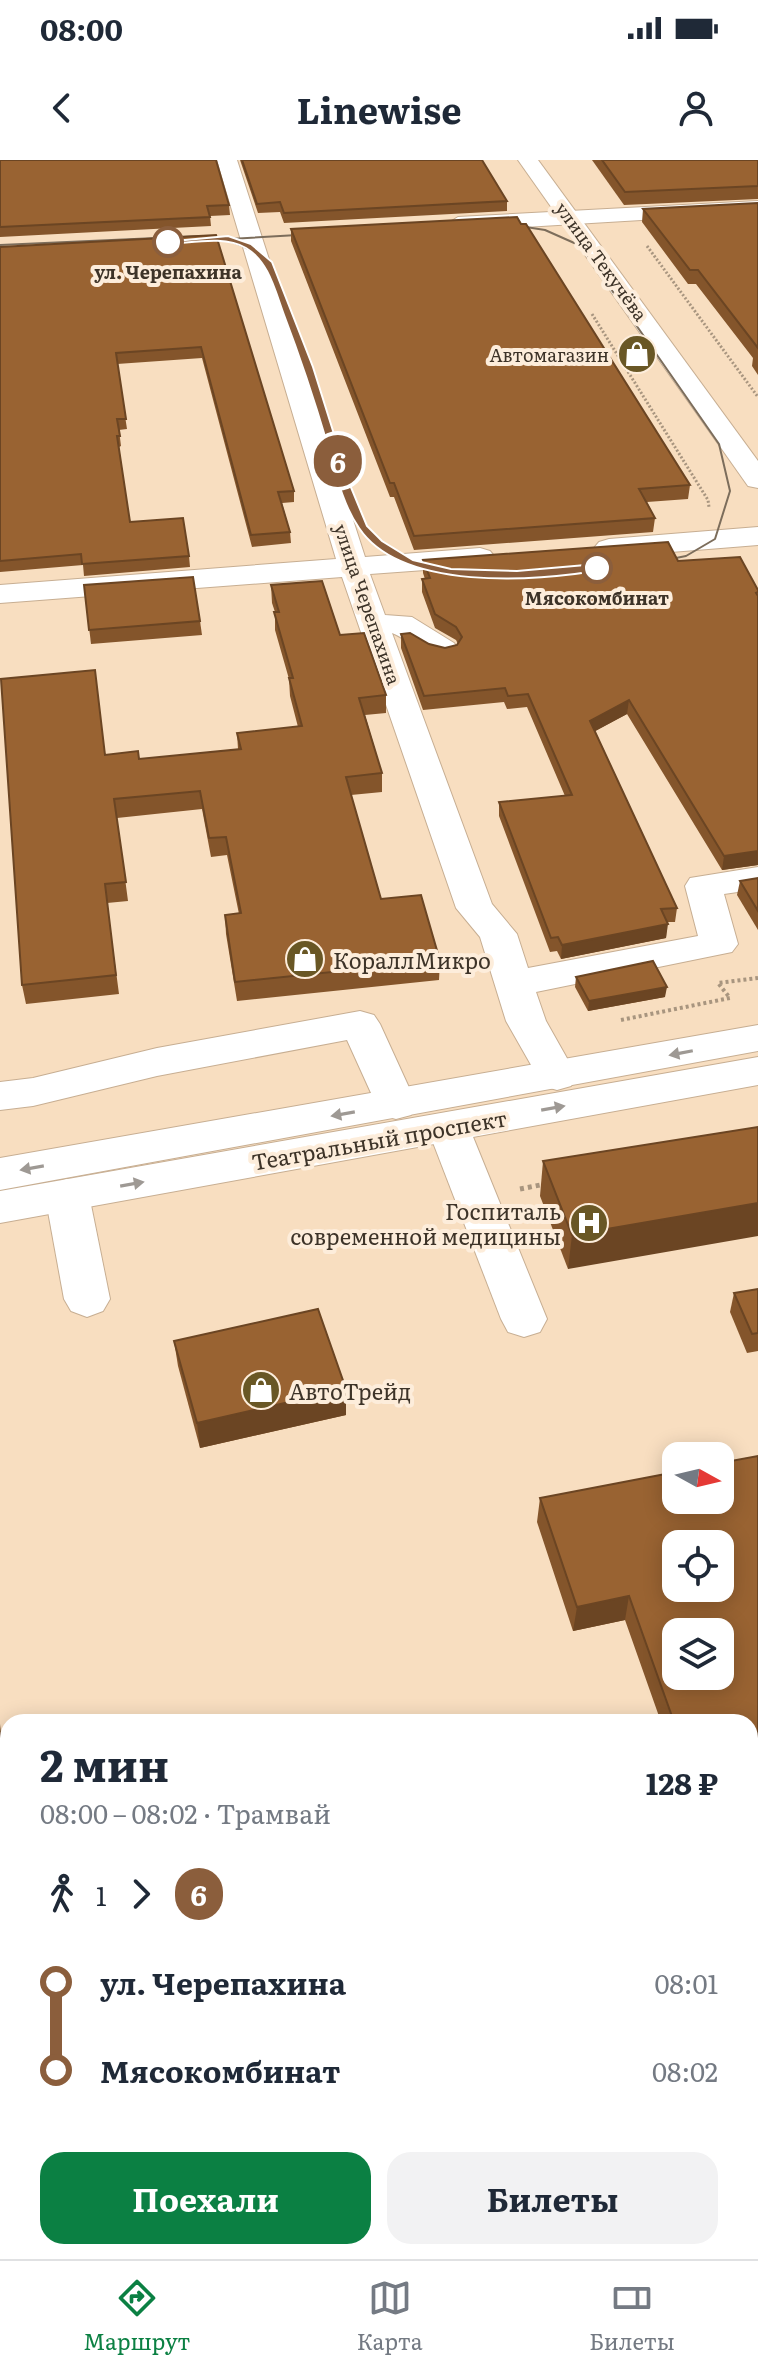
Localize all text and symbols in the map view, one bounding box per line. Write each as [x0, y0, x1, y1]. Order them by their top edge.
text: 08:00 [40, 6, 123, 50]
text: Linewise [296, 82, 462, 135]
icon: back [40, 86, 84, 130]
icon: person [674, 86, 718, 130]
street label: улица Текучёва [549, 196, 655, 326]
marker: ул. Черепахина [153, 227, 183, 257]
place label: ул. Черепахина [94, 258, 242, 285]
shop icon: Автомагазин [616, 333, 658, 375]
place label: Автомагазин [489, 341, 609, 368]
line badge: 6 [312, 435, 364, 487]
text: 6 [330, 440, 346, 482]
street label: улица Черепахина [328, 520, 408, 688]
marker: Мясокомбинат [582, 553, 612, 583]
place label: Мясокомбинат [525, 584, 669, 611]
shop icon: КораллМикро [284, 938, 326, 980]
place label: КораллМикро [333, 943, 491, 976]
one-way arrow [669, 1047, 694, 1059]
street label: Театральный проспект [249, 1100, 509, 1178]
one-way arrow [541, 1102, 566, 1114]
one-way arrow [330, 1108, 355, 1120]
one-way arrow [19, 1163, 44, 1175]
one-way arrow [120, 1177, 145, 1189]
place label: Госпиталь современной медицины [290, 1194, 561, 1252]
hospital icon: Госпиталь современной медицины [568, 1202, 610, 1244]
shop icon: АвтоТрейд [240, 1369, 282, 1411]
place label: АвтоТрейд [289, 1374, 411, 1407]
north arrow [662, 1442, 734, 1514]
map controls [662, 1442, 734, 1690]
button: locate [662, 1530, 734, 1602]
button: layers [662, 1618, 734, 1690]
text: 2 мин [40, 1730, 169, 1796]
text: 128 ₽ [646, 1760, 718, 1804]
text: 08:00 – 08:02 · Трамвай [40, 1793, 331, 1832]
icon: walk [40, 1872, 84, 1916]
icon: forward [119, 1872, 163, 1916]
text: 6 [191, 1873, 207, 1915]
text: 1 [96, 1875, 107, 1914]
text: ул. Черепахина [100, 1960, 346, 2004]
text: 08:01 [654, 1963, 718, 2002]
text: Мясокомбинат [100, 2048, 341, 2092]
text: 08:02 [652, 2051, 718, 2090]
button: Поехали [40, 2152, 371, 2244]
button: Билеты [387, 2152, 718, 2244]
tab: Маршрут [83, 2276, 190, 2357]
tab: Карта [357, 2276, 423, 2357]
tab: Билеты [589, 2276, 675, 2357]

